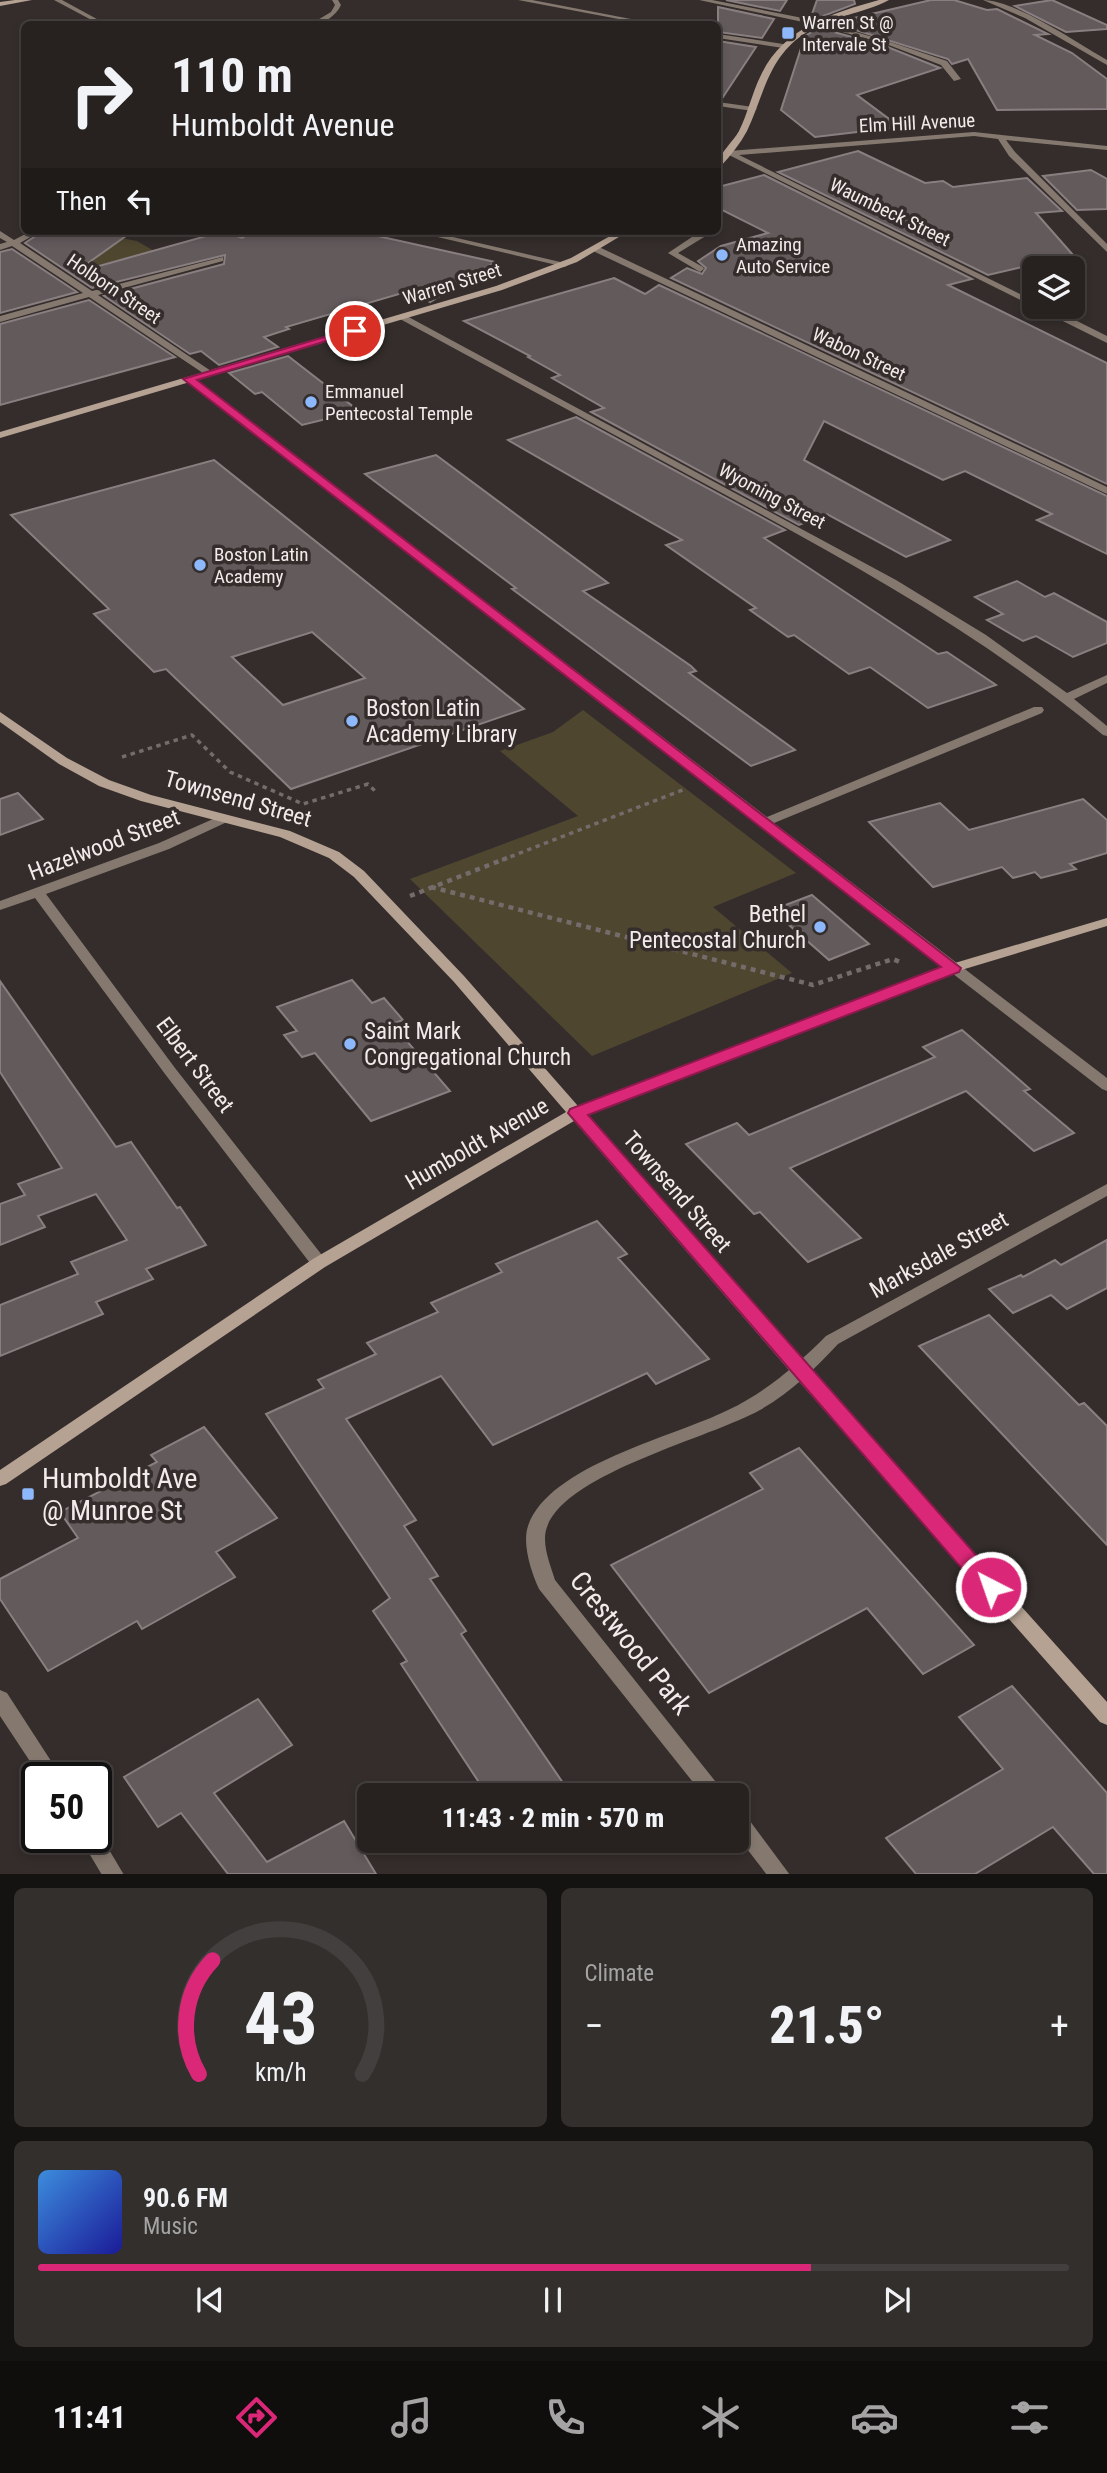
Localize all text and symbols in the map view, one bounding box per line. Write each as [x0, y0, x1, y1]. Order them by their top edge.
place label: Warren St @ Intervale St [802, 11, 894, 56]
marker: Warren St @ Intervale St [780, 25, 796, 41]
text: 110 m [171, 47, 293, 104]
icon: right [56, 49, 147, 140]
text: Humboldt Avenue [171, 106, 394, 144]
street label: Elm Hill Avenue [858, 108, 976, 138]
street label: Waumbeck Street [826, 173, 954, 251]
icon: left [121, 182, 159, 220]
text: Then [56, 186, 107, 216]
place label: Amazing Auto Service [736, 233, 830, 278]
marker: Amazing Auto Service [714, 247, 730, 263]
street label: Holborn Street [63, 249, 165, 329]
map controls [1022, 256, 1085, 319]
button: layers [1022, 256, 1085, 319]
street label: Warren Street [400, 258, 504, 310]
pin [325, 301, 385, 361]
icon: arrive [336, 312, 374, 350]
street label: Wabon Street [809, 322, 909, 386]
place label: Emmanuel Pentecostal Temple [325, 380, 473, 425]
marker: Emmanuel Pentecostal Temple [303, 394, 319, 410]
street label: Wyoming Street [715, 458, 829, 534]
place label: Boston Latin Academy [214, 543, 308, 588]
marker: Boston Latin Academy [192, 557, 208, 573]
place label: Boston Latin Academy Library [366, 695, 518, 748]
marker: Boston Latin Academy Library [344, 713, 360, 729]
street label: Townsend Street [161, 765, 315, 833]
street label: Hazelwood Street [25, 804, 183, 886]
place label: Bethel Pentecostal Church [629, 901, 806, 954]
marker: Bethel Pentecostal Church [812, 919, 828, 935]
street label: Elbert Street [150, 1012, 240, 1118]
place label: Saint Mark Congregational Church [364, 1018, 571, 1071]
marker: Saint Mark Congregational Church [342, 1036, 358, 1052]
street label: Humboldt Avenue [401, 1092, 553, 1196]
street label: Townsend Street [617, 1126, 737, 1258]
street label: Marksdale Street [865, 1206, 1013, 1304]
place label: Humboldt Ave @ Munroe St [42, 1462, 197, 1527]
marker: Humboldt Ave @ Munroe St [20, 1486, 36, 1502]
position arrow [954, 1550, 1028, 1624]
street label: Crestwood Park [563, 1565, 699, 1722]
speed limit sign: 50 [21, 1762, 112, 1853]
text: 11:43 · 2 min · 570 m [442, 1803, 664, 1833]
text: Climate [585, 1960, 654, 1987]
text: 43 [243, 1976, 317, 2062]
text: 21.5° [769, 1995, 884, 2056]
text: − [585, 2004, 604, 2048]
text: + [1050, 2004, 1069, 2048]
text: km/h [255, 2057, 306, 2086]
text: 90.6 FM [143, 2183, 228, 2213]
text: Music [143, 2213, 198, 2240]
icon: previous [191, 2281, 229, 2319]
icon: pause [534, 2281, 572, 2319]
icon: next [878, 2281, 916, 2319]
icon: directions [232, 2393, 281, 2442]
icon: music [387, 2393, 436, 2442]
icon: phone [541, 2393, 590, 2442]
icon: climate [696, 2393, 745, 2442]
icon: car [850, 2393, 899, 2442]
icon: filters [1005, 2393, 1054, 2442]
text: 11:41 [53, 2398, 126, 2436]

